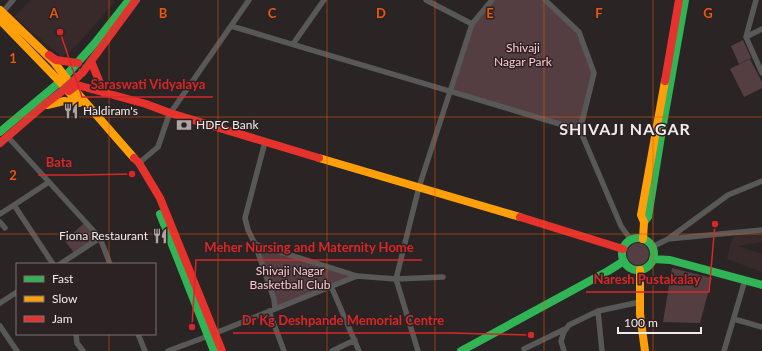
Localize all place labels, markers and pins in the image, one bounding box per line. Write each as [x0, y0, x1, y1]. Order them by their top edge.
callout: Saraswati Vidyalaya [82, 72, 213, 97]
restaurant icon: Haldiram's [62, 102, 80, 120]
place label: Haldiram's [83, 103, 138, 118]
bank icon: HDFC Bank [175, 116, 193, 134]
place label: HDFC Bank [196, 117, 259, 132]
callout: Bata [38, 150, 80, 175]
restaurant icon: Fiona Restaurant [151, 227, 169, 245]
place label: Fiona Restaurant [59, 228, 149, 243]
callout: Meher Nursing and Maternity Home [196, 235, 422, 260]
callout: Naresh Pustakalay [586, 267, 709, 292]
callout: Dr Kg Deshpande Memorial Centre [233, 308, 452, 333]

